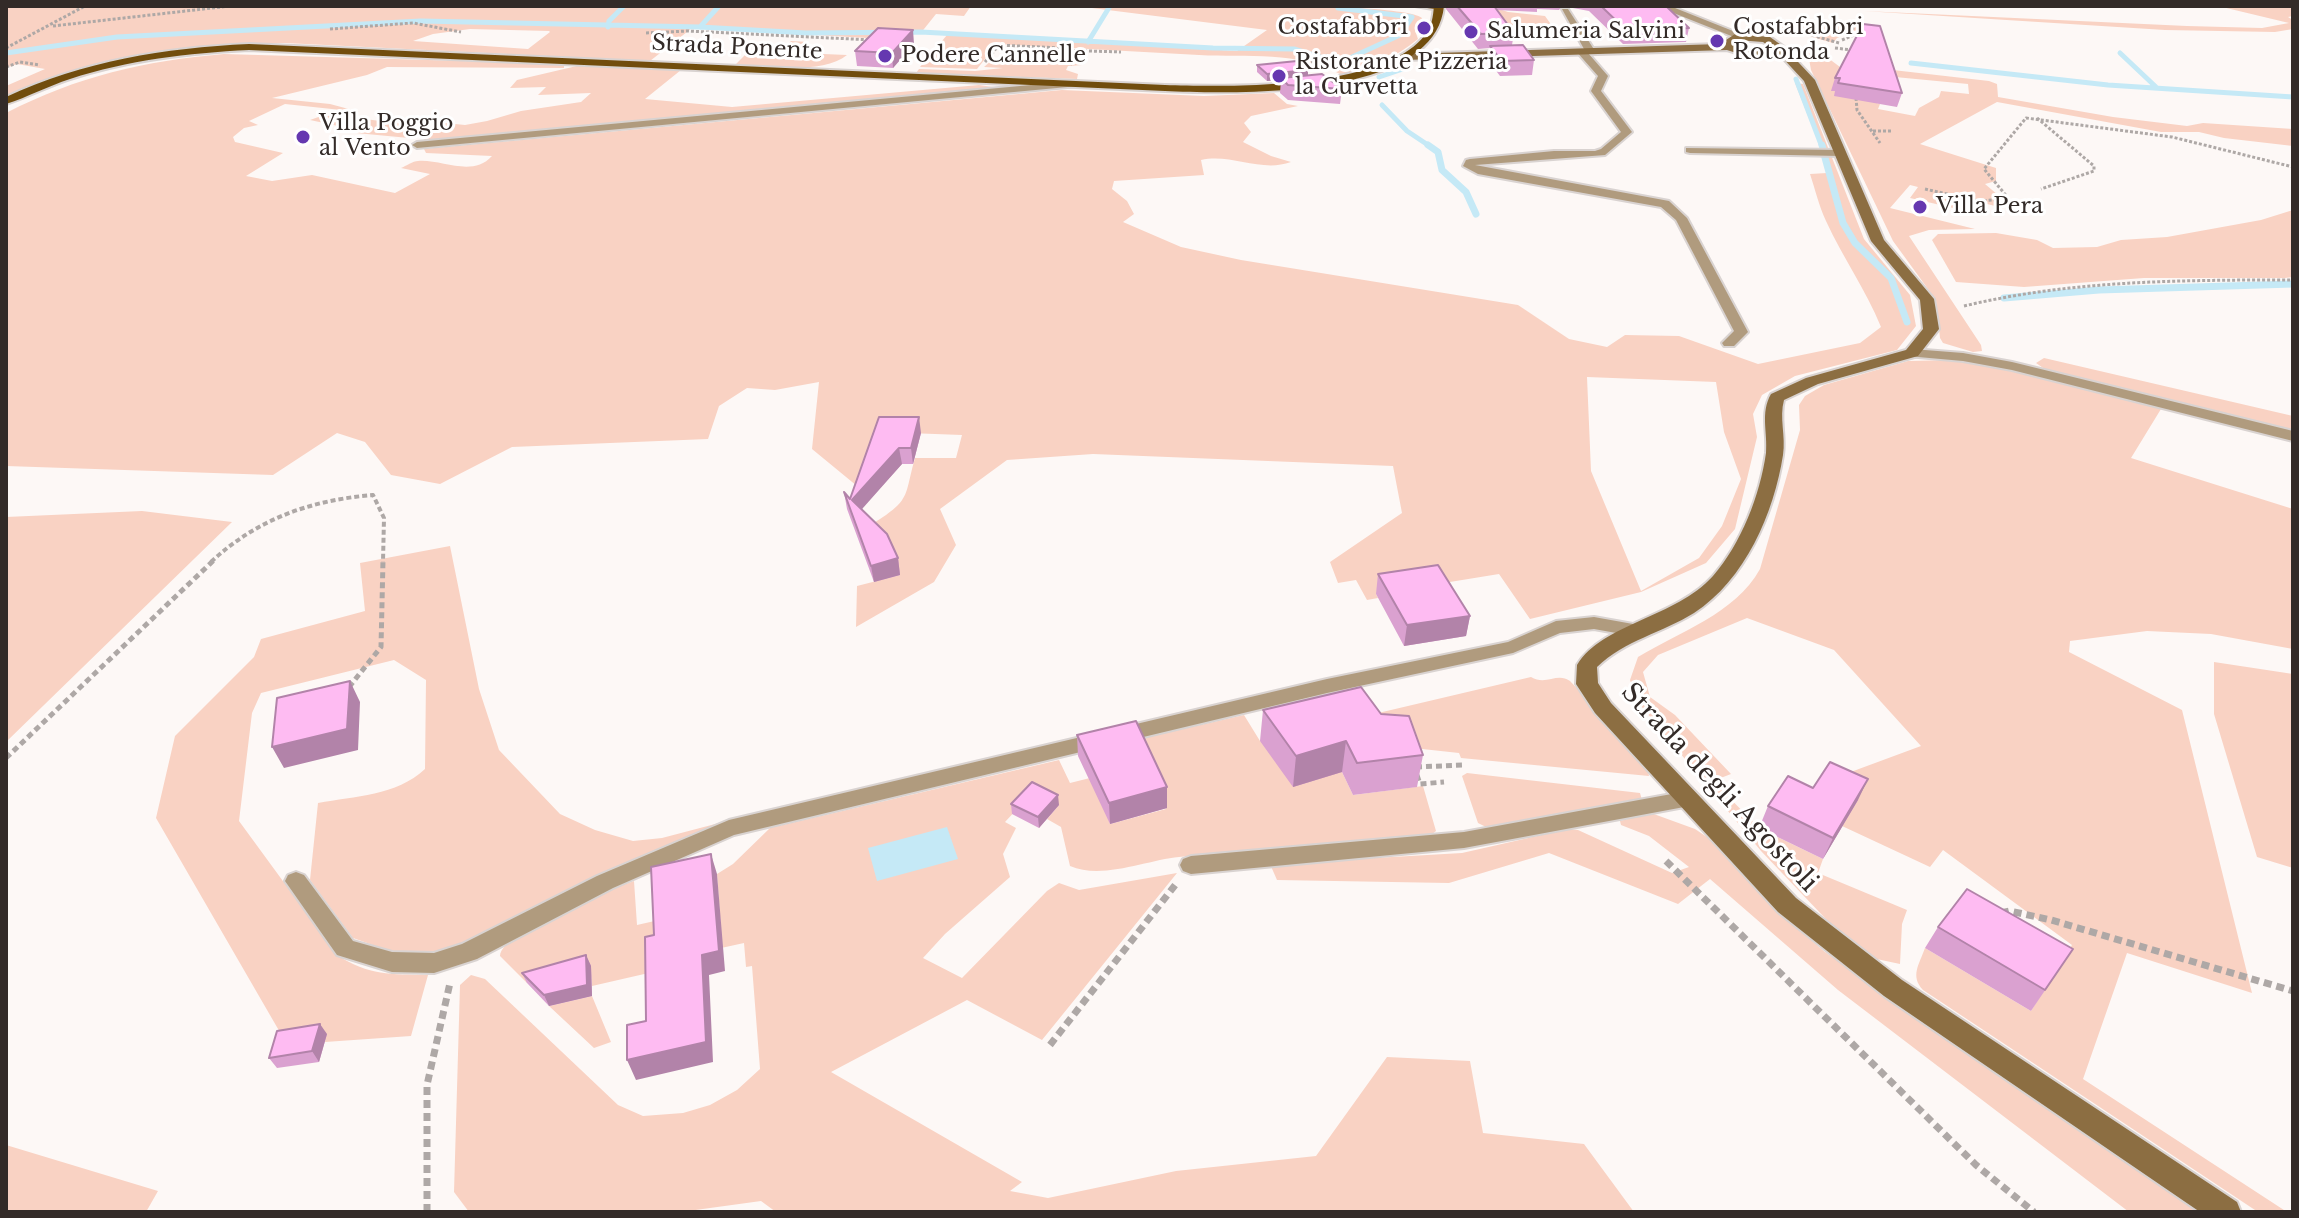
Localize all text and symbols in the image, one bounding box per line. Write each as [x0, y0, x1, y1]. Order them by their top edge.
place label: Costafabbri [1277, 15, 1408, 41]
place label: Costafabbri Rotonda [1733, 15, 1864, 66]
marker: Costafabbri [1415, 19, 1433, 37]
place label: Salumeria Salvini [1487, 19, 1685, 45]
marker: Salumeria Salvini [1462, 23, 1480, 41]
street label: Strada Ponente [651, 30, 823, 66]
marker: Costafabbri Rotonda [1708, 32, 1726, 50]
place label: Podere Cannelle [901, 43, 1086, 69]
marker: Podere Cannelle [876, 47, 894, 65]
place label: Ristorante Pizzeria la Curvetta [1295, 50, 1508, 102]
marker: Ristorante Pizzeria la Curvetta [1270, 67, 1288, 85]
place label: Villa Poggio al Vento [319, 111, 453, 162]
marker: Villa Poggio al Vento [294, 128, 312, 146]
place label: Villa Pera [1936, 194, 2043, 220]
marker: Villa Pera [1911, 198, 1929, 216]
street label: Strada degli Agostoli [1614, 677, 1824, 899]

